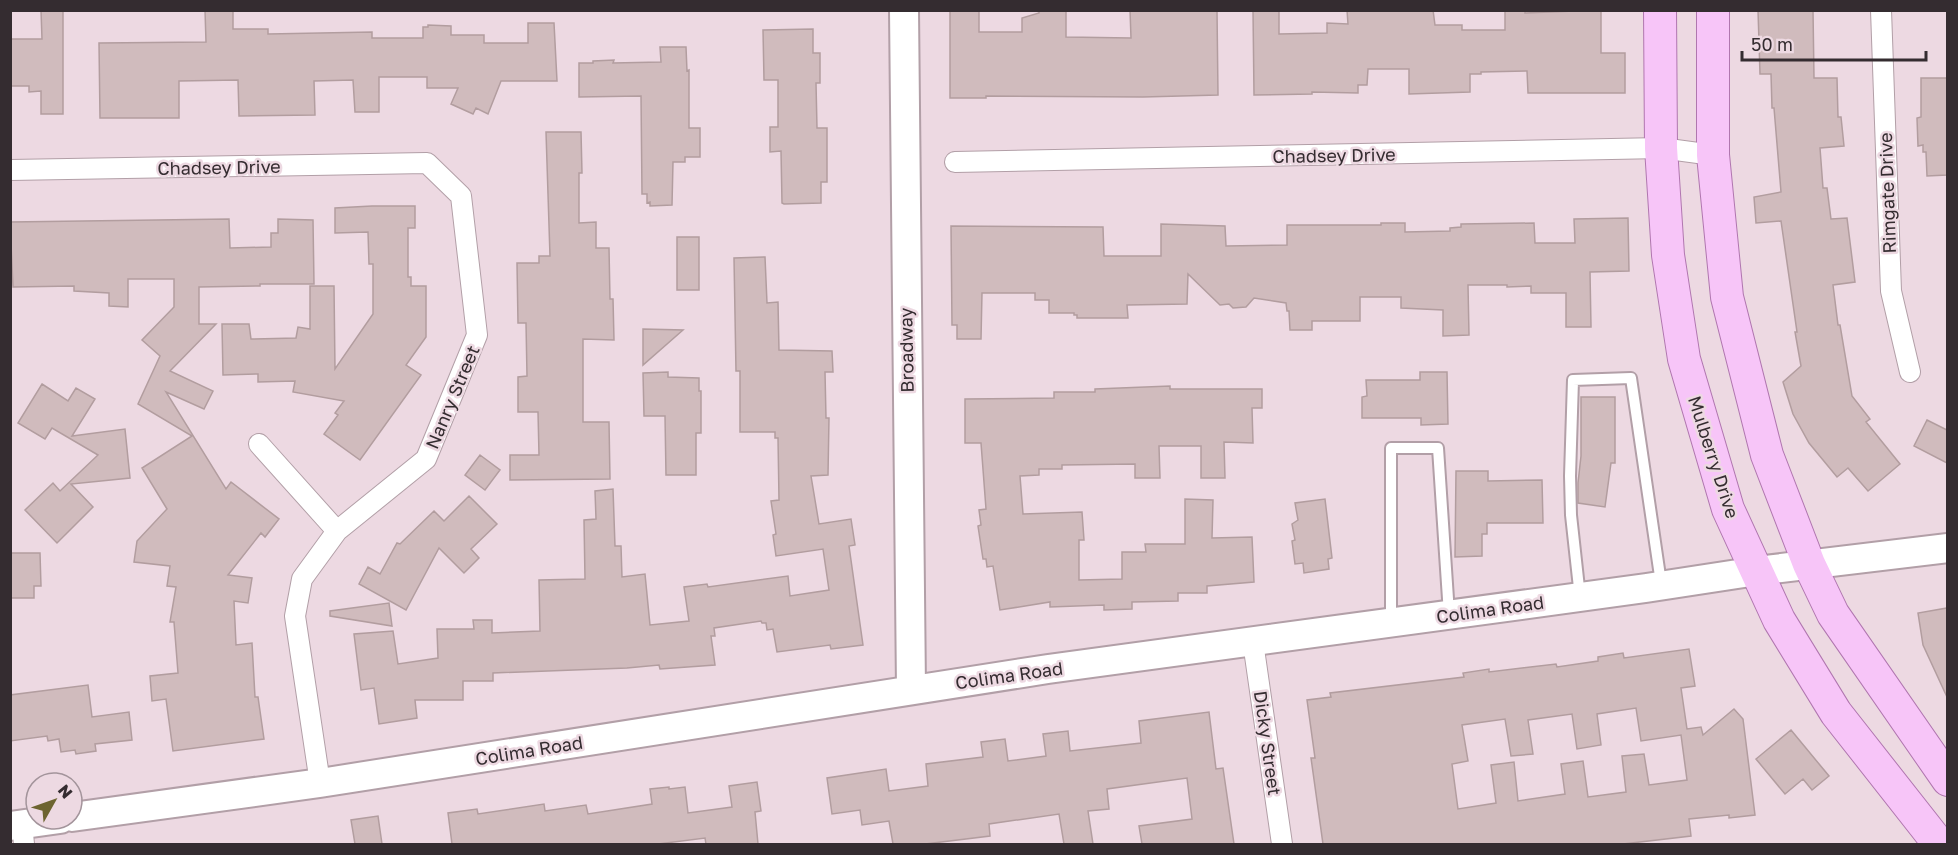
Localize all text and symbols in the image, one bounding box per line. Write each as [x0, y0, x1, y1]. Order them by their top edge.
scale bar [1742, 24, 1926, 62]
text: 50 m [1751, 33, 1793, 55]
street label: Rimgate Drive [1874, 132, 1900, 254]
street label: Chadsey Drive [1272, 143, 1396, 167]
street label: Chadsey Drive [157, 155, 281, 179]
street label: Broadway [894, 307, 918, 393]
street label: Nanry Street [420, 342, 484, 452]
street label: Mulberry Drive [1684, 393, 1744, 521]
street label: Colima Road [1435, 591, 1545, 627]
street label: Colima Road [954, 657, 1064, 693]
street label: Dicky Street [1250, 689, 1286, 797]
street label: Colima Road [474, 731, 584, 769]
north arrow [24, 771, 84, 831]
text: N [54, 780, 77, 802]

